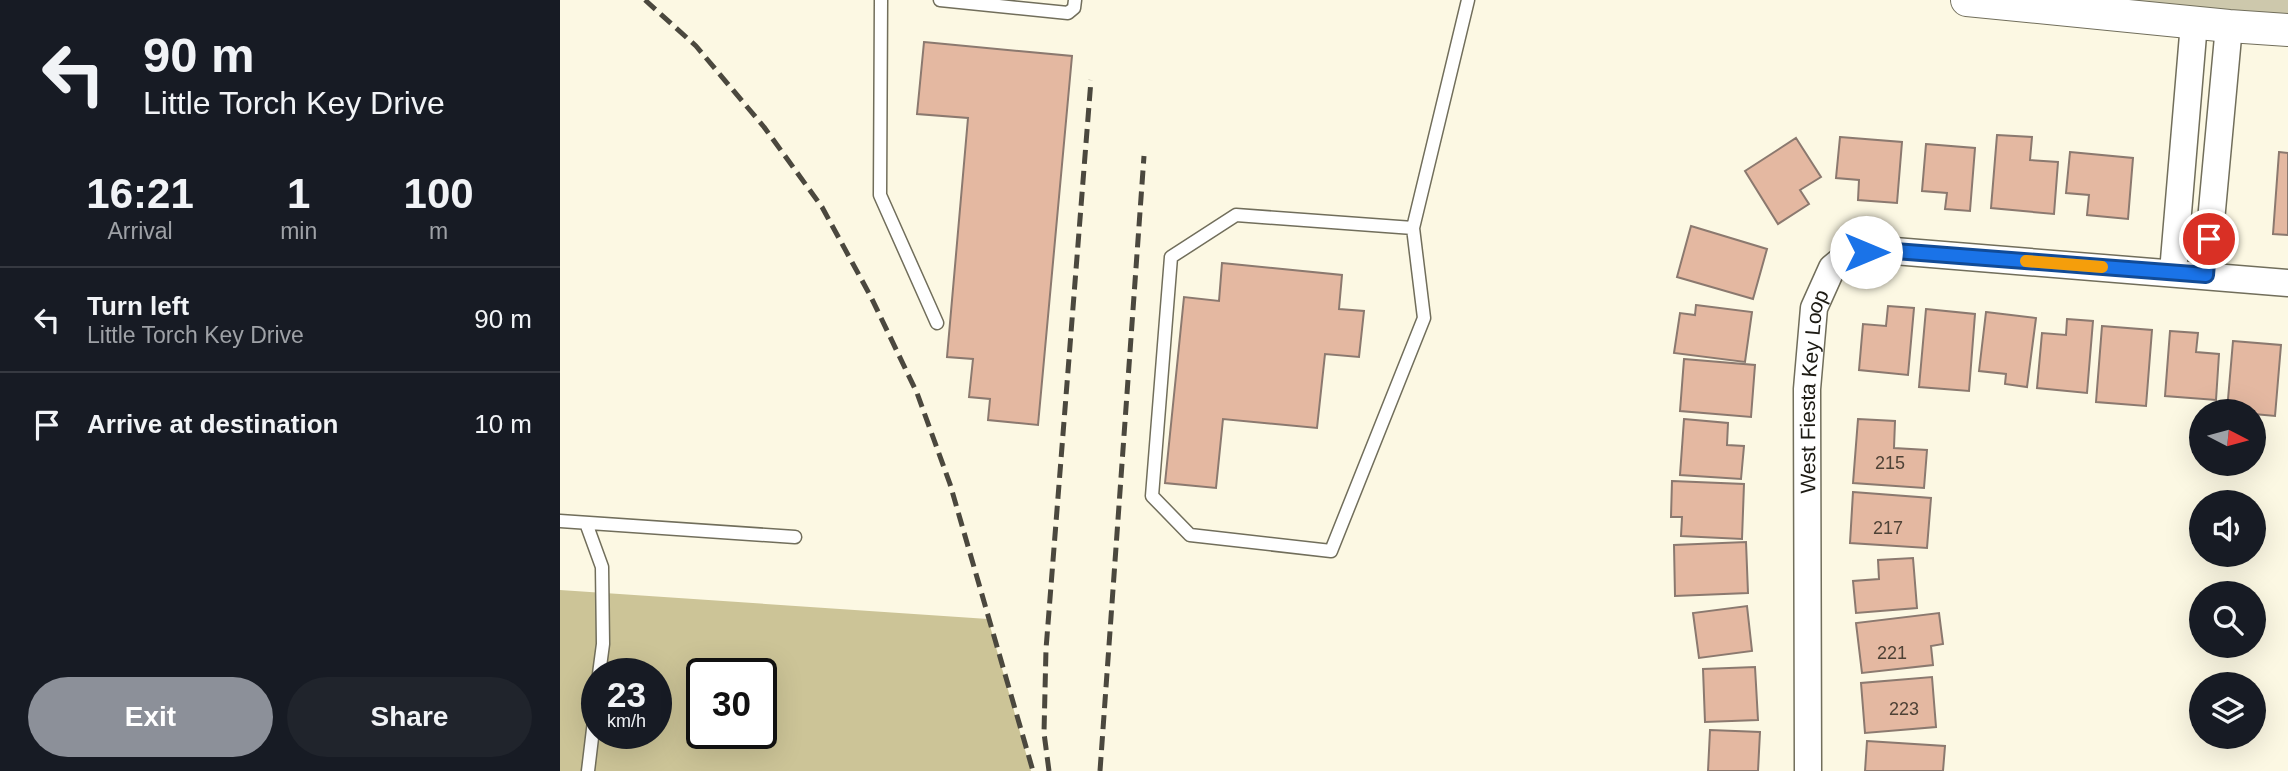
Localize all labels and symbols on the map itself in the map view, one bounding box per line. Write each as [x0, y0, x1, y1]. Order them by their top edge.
pin [2179, 209, 2239, 269]
position arrow [1829, 215, 1903, 289]
street label: West Fiesta Key Loop [1795, 286, 1832, 494]
north arrow [2189, 399, 2266, 476]
house number: 215 [1875, 453, 1905, 473]
house number: 217 [1873, 518, 1903, 538]
house number: 221 [1877, 643, 1907, 663]
speed limit sign: 30 [686, 658, 777, 749]
house number: 223 [1889, 699, 1919, 719]

